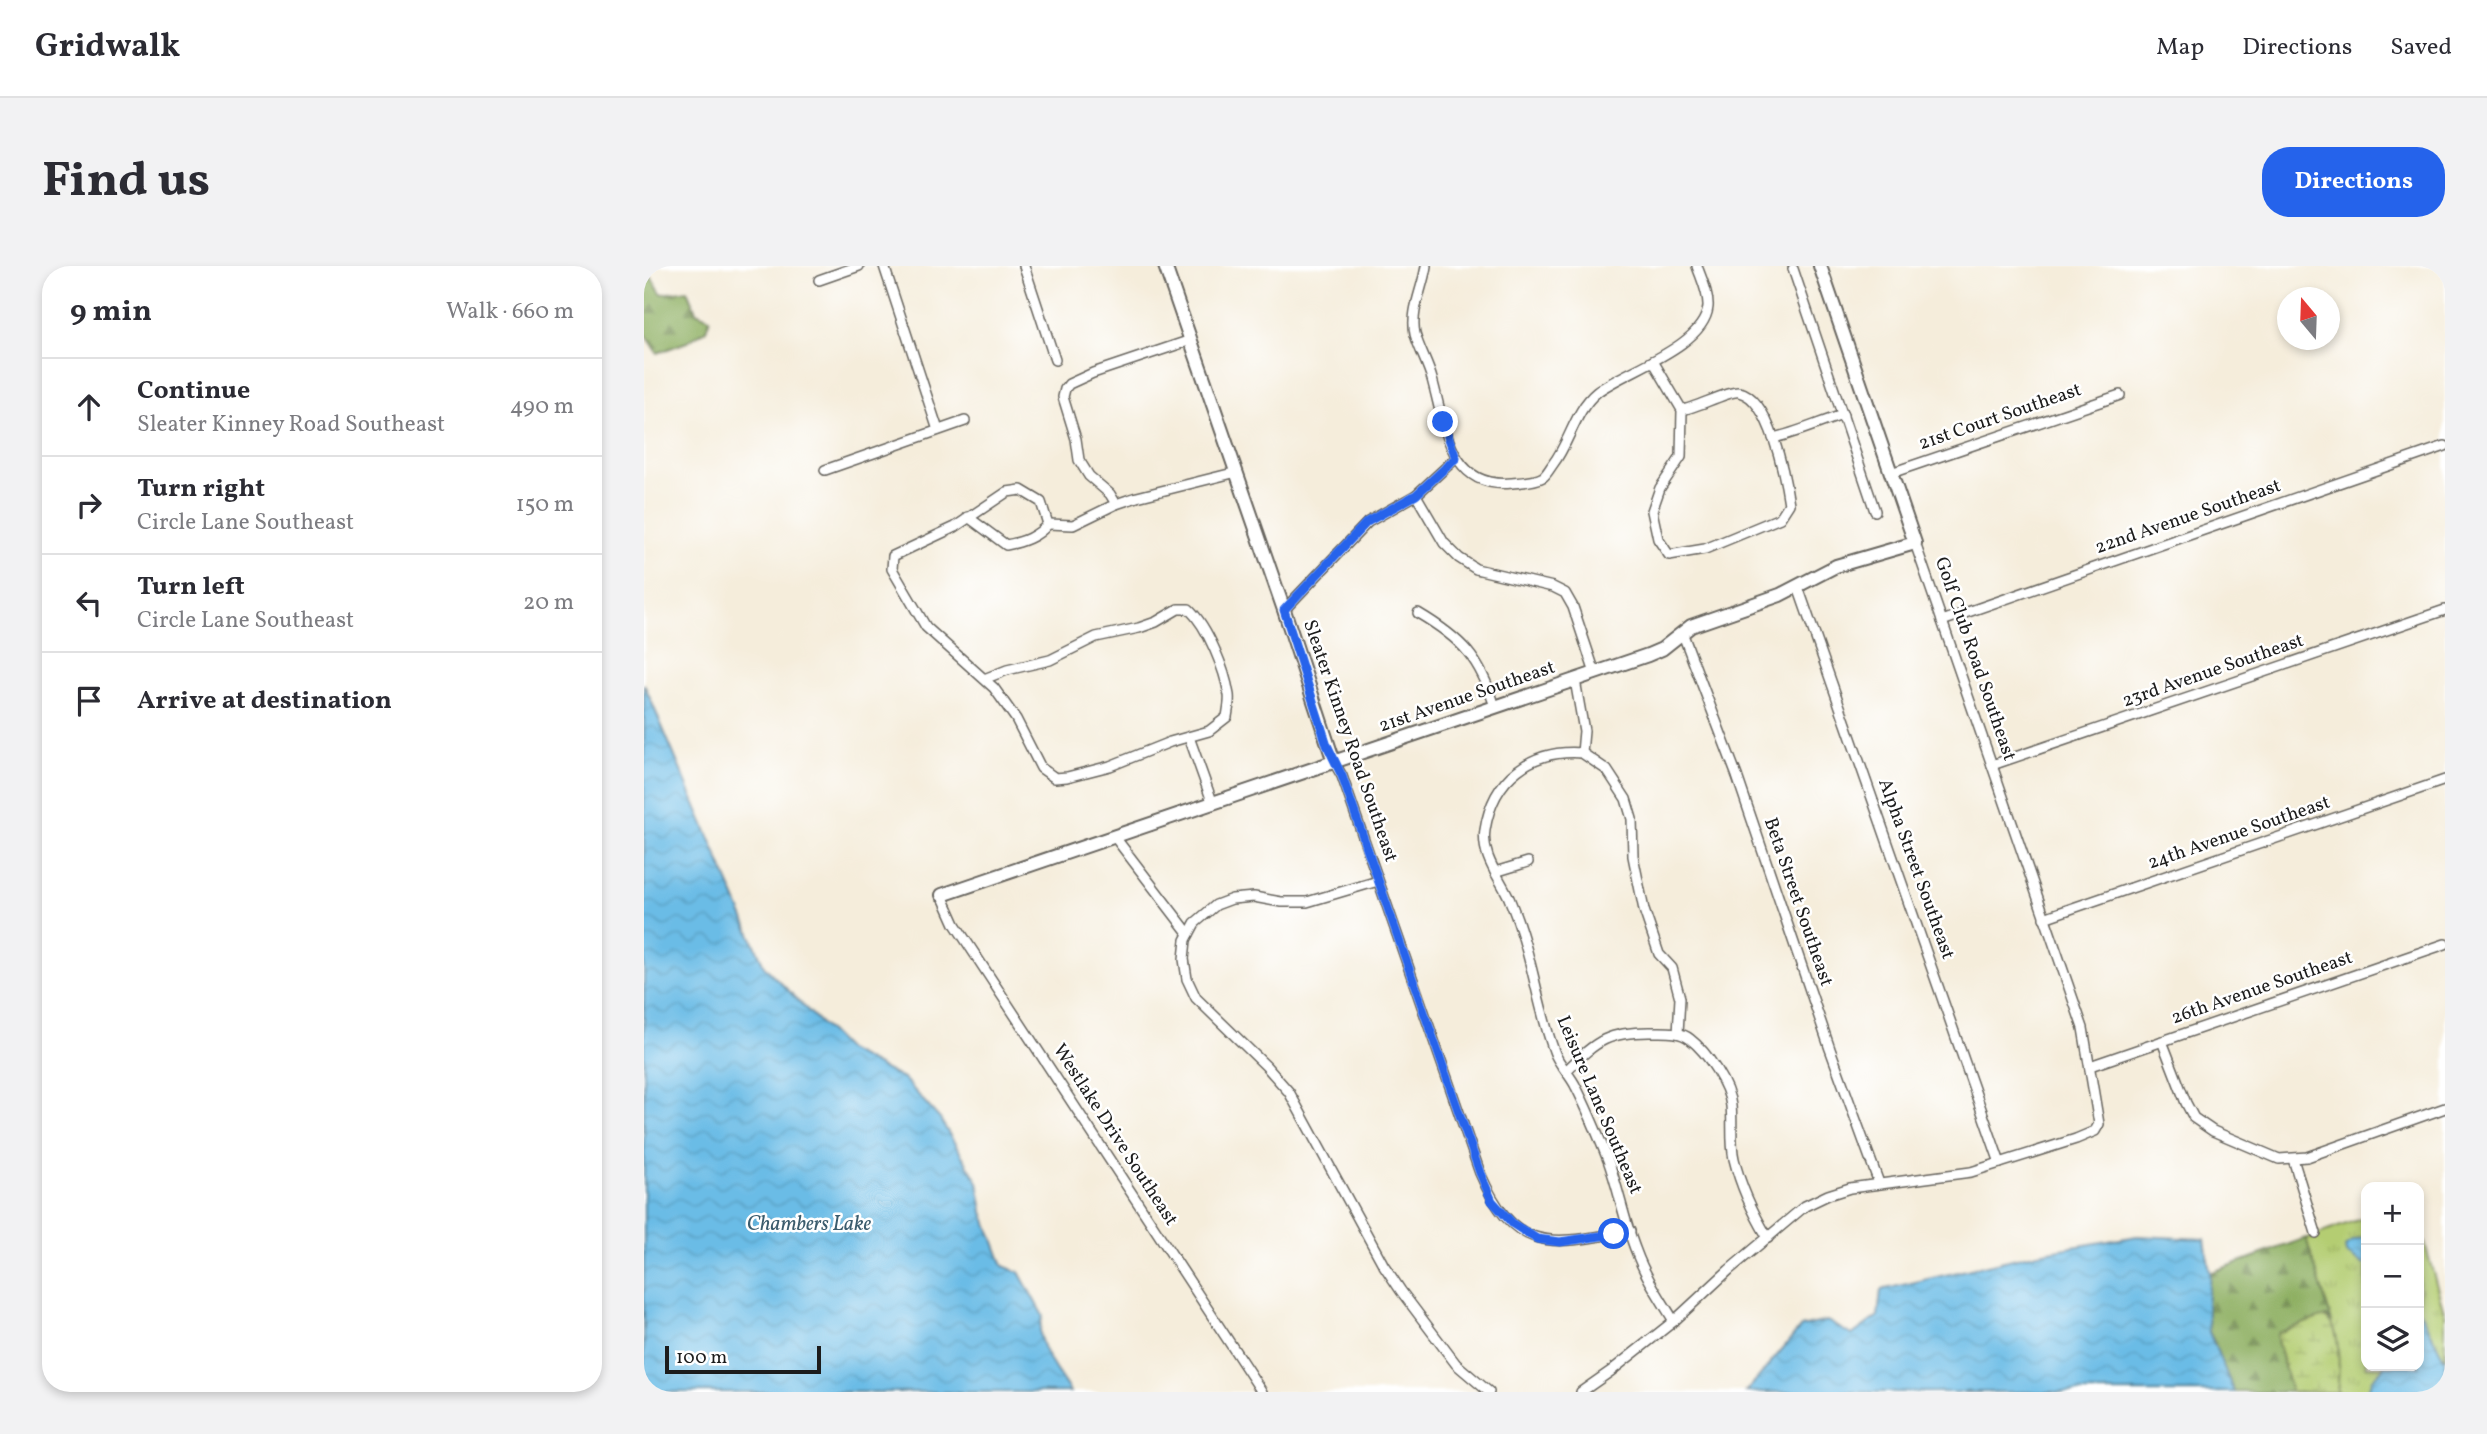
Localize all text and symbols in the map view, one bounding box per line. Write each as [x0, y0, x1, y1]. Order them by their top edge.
text: Gridwalk [35, 25, 180, 71]
text: Map [2156, 31, 2204, 65]
text: Directions [2242, 31, 2352, 65]
text: Saved [2390, 31, 2452, 65]
button: Directions [2262, 147, 2445, 217]
text: Find us [42, 148, 210, 217]
north arrow [2277, 287, 2340, 350]
text: 9 min [70, 291, 152, 333]
text: Walk · 660 m [446, 296, 574, 328]
text: Continue [137, 373, 250, 409]
street label: 21st Court Southeast [1915, 377, 2085, 457]
icon: ahead [70, 388, 108, 426]
text: 490 m [510, 391, 574, 423]
route end [1427, 406, 1458, 437]
text: Sleater Kinney Road Southeast [137, 409, 445, 441]
text: Turn right [137, 471, 265, 507]
street label: 22nd Avenue Southeast [2092, 473, 2285, 561]
icon: right [70, 486, 108, 524]
text: 150 m [516, 489, 574, 521]
text: Circle Lane Southeast [137, 507, 354, 539]
street label: Golf Club Road Southeast [1928, 554, 2022, 765]
text: Turn left [137, 569, 245, 605]
icon: left [70, 584, 108, 622]
text: 20 m [523, 587, 574, 619]
text: Circle Lane Southeast [137, 605, 354, 637]
street label: Sleater Kinney Road Southeast [1296, 616, 1404, 866]
street label: 23rd Avenue Southeast [2119, 628, 2308, 714]
street label: 21st Avenue Southeast [1375, 655, 1559, 739]
icon: arrive [70, 682, 108, 720]
text: Arrive at destination [137, 683, 392, 719]
street label: Alpha Street Southeast [1871, 775, 1961, 963]
street label: 24th Avenue Southeast [2144, 789, 2334, 876]
street label: Beta Street Southeast [1757, 814, 1839, 990]
street label: 26th Avenue Southeast [2168, 945, 2356, 1031]
street label: Leisure Lane Southeast [1550, 1012, 1649, 1199]
street label: Westlake Drive Southeast [1046, 1039, 1184, 1231]
map controls [2361, 1182, 2424, 1371]
button: + [2361, 1182, 2424, 1245]
water label: Chambers Lake [747, 1210, 872, 1239]
route start [1598, 1218, 1629, 1249]
button: − [2361, 1245, 2424, 1308]
button: layers [2361, 1308, 2424, 1371]
scale bar [665, 1343, 821, 1375]
text: 100 m [676, 1345, 727, 1371]

